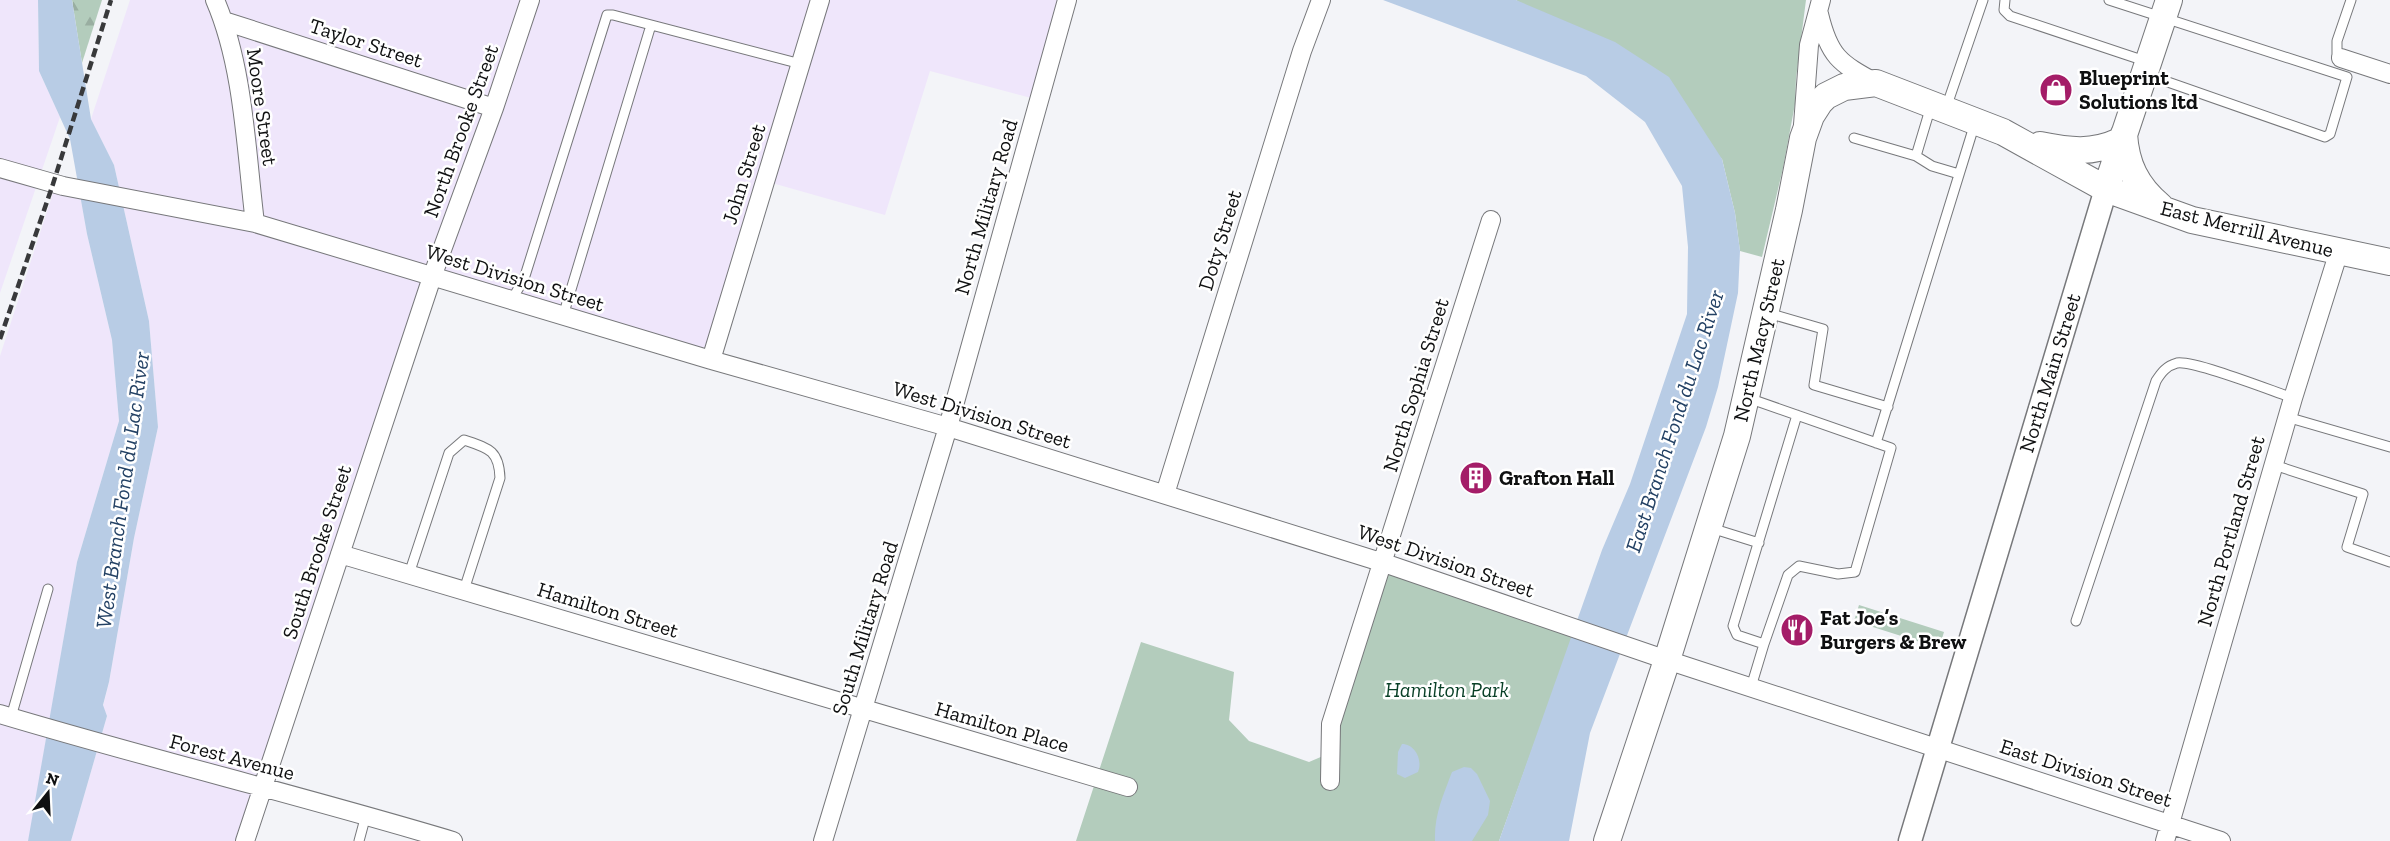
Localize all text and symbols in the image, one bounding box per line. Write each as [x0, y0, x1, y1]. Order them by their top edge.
street label: Taylor Street [306, 12, 426, 73]
street label: North Brooke Street [418, 41, 504, 221]
street label: Moore Street [242, 47, 283, 167]
place label: Blueprint Solutions ltd [2079, 65, 2198, 114]
shop icon: Blueprint Solutions ltd [2038, 72, 2074, 108]
street label: North Military Road [948, 116, 1023, 298]
street label: John Street [716, 120, 771, 227]
street label: Doty Street [1192, 186, 1247, 293]
street label: East Merrill Avenue [2158, 195, 2336, 262]
street label: West Division Street [423, 238, 608, 317]
street label: North Macy Street [1728, 255, 1790, 424]
water label: East Branch Fond du Lac River [1619, 286, 1730, 556]
street label: North Main Street [2013, 290, 2086, 456]
street label: North Sophia Street [1377, 295, 1454, 475]
water label: West Branch Fond du Lac River [90, 350, 155, 630]
street label: West Division Street [890, 375, 1075, 454]
street label: North Portland Street [2191, 432, 2270, 629]
building icon: Grafton Hall [1458, 460, 1494, 496]
street label: South Brooke Street [277, 462, 357, 642]
place label: Grafton Hall [1499, 465, 1615, 490]
street label: West Division Street [1355, 519, 1538, 603]
street label: South Military Road [826, 537, 903, 718]
street label: Hamilton Street [535, 576, 682, 643]
place label: Fat Joe’s Burgers & Brew [1820, 605, 1966, 654]
restaurant icon: Fat Joe’s Burgers & Brew [1779, 612, 1815, 648]
park label: Hamilton Park [1385, 677, 1509, 702]
street label: Hamilton Place [932, 695, 1072, 758]
street label: Forest Avenue [167, 728, 298, 785]
street label: East Division Street [1997, 733, 2175, 812]
north arrow [18, 763, 78, 823]
text: N [44, 768, 61, 790]

